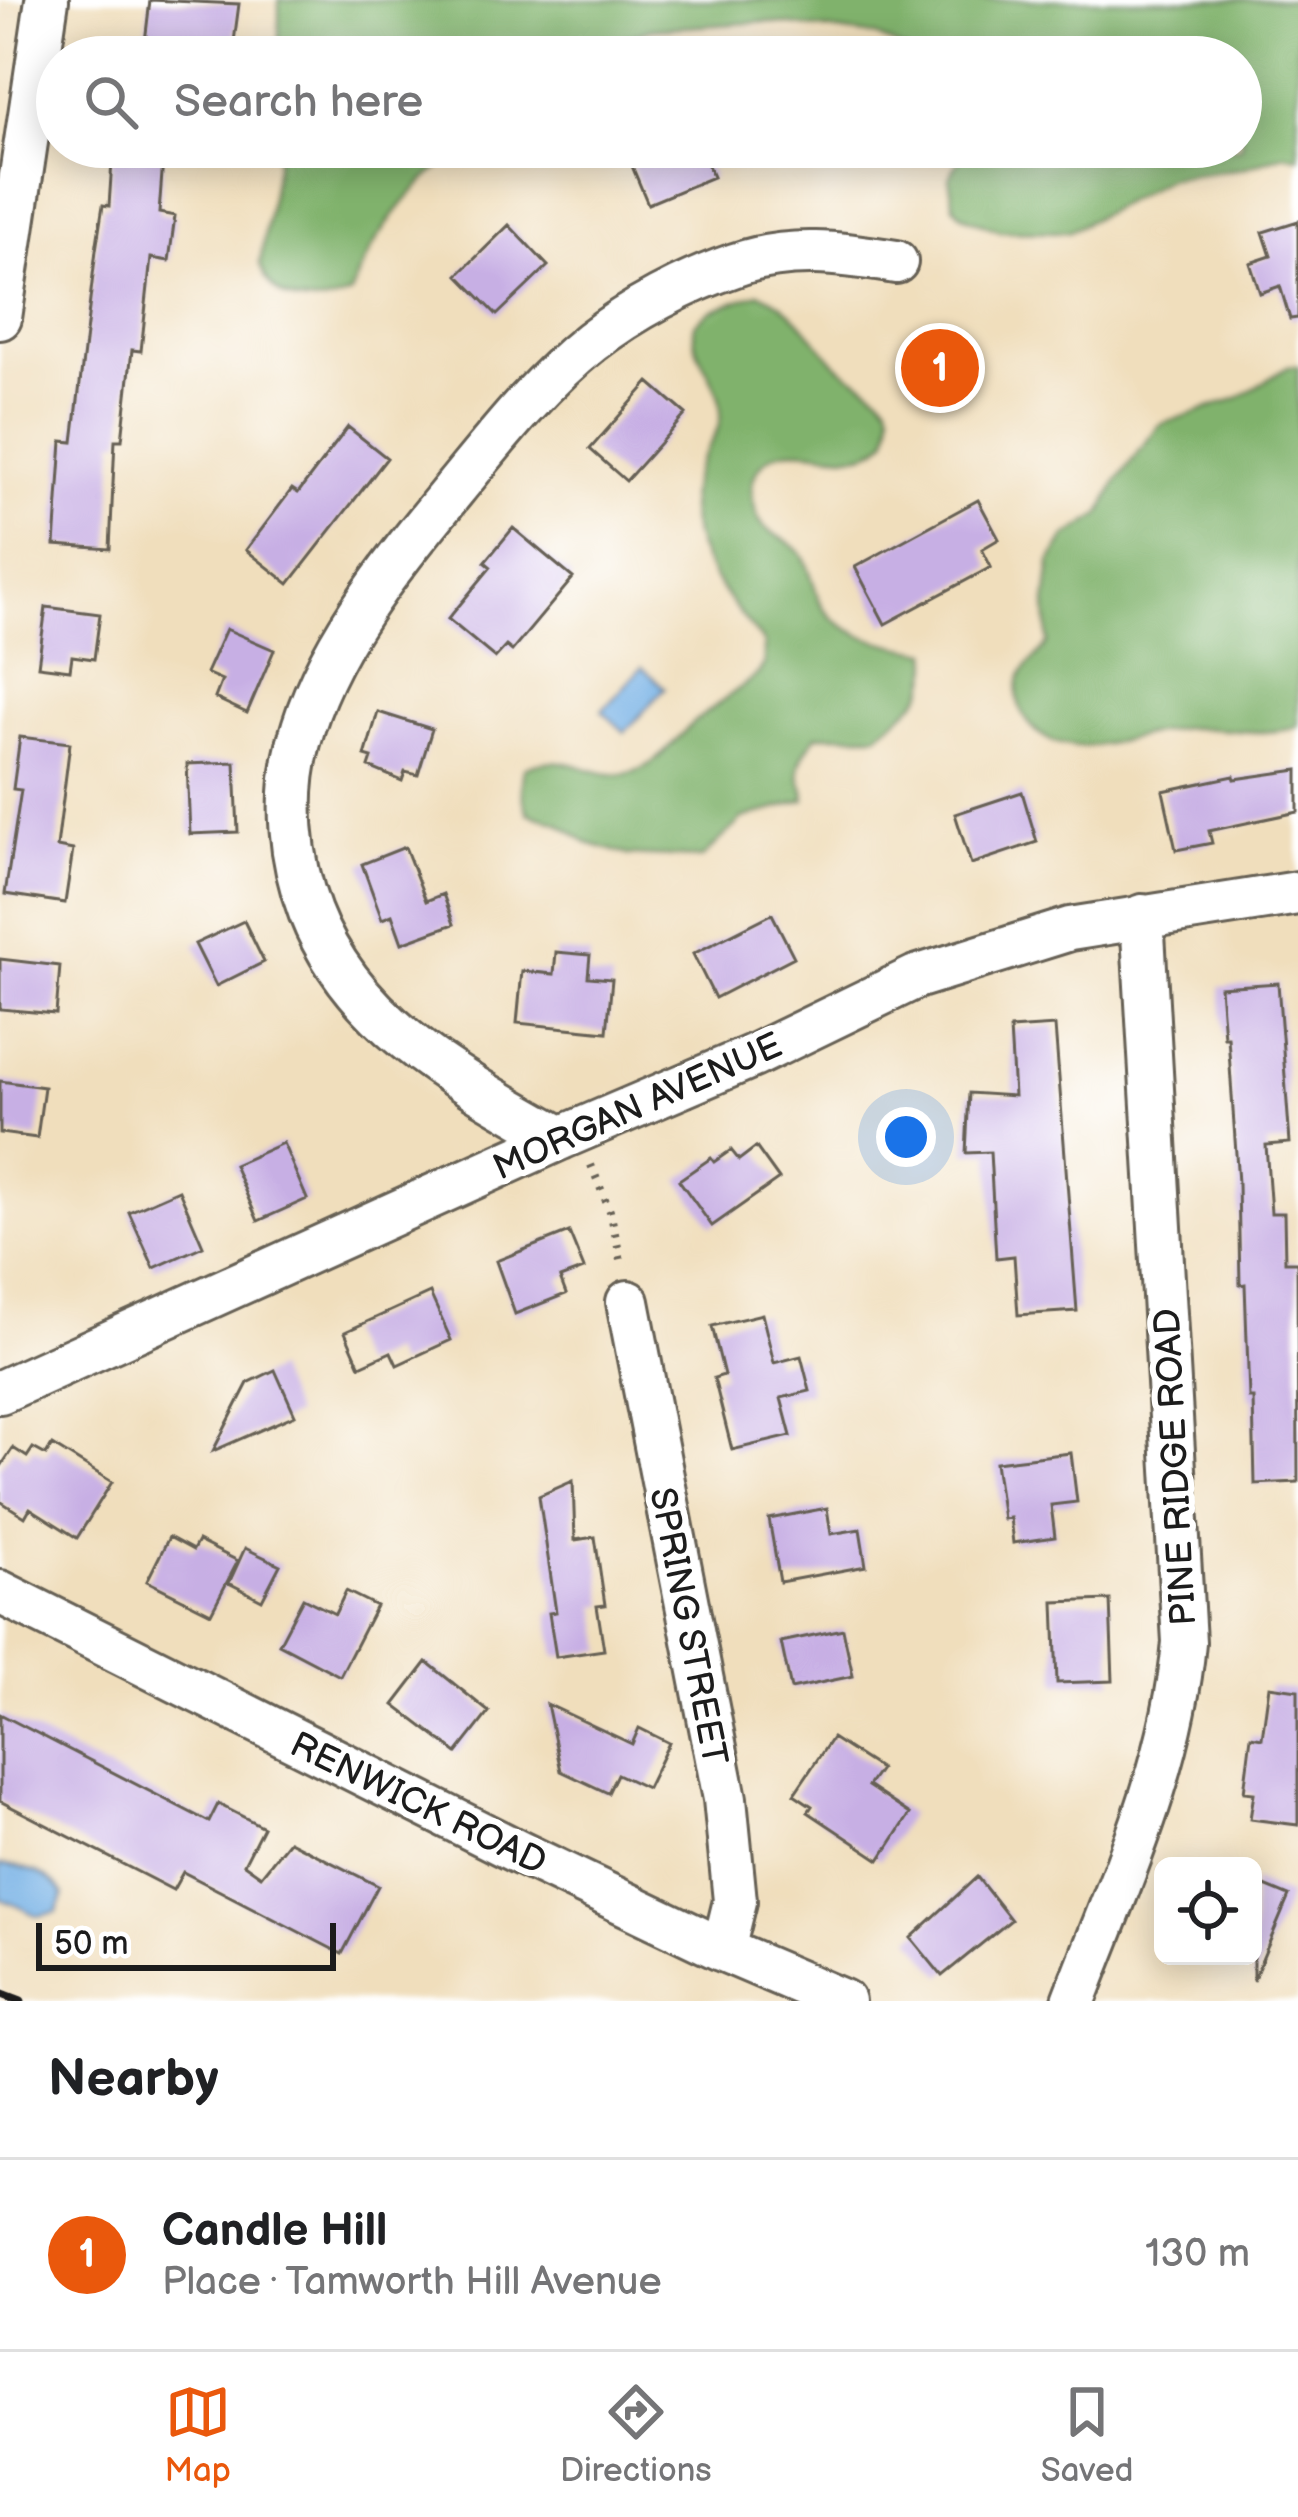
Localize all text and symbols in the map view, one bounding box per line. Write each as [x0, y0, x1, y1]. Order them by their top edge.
search box [36, 36, 1262, 168]
icon: search [78, 69, 144, 135]
text: Search here [174, 75, 423, 130]
pin: 1 [901, 323, 979, 413]
street label: MORGAN AVENUE [487, 1024, 789, 1190]
your location [876, 1107, 936, 1167]
street label: PINE RIDGE ROAD [1147, 1307, 1206, 1627]
street label: SPRING STREET [640, 1484, 736, 1769]
street label: RENWICK ROAD [283, 1724, 553, 1885]
map controls [1154, 1857, 1262, 1965]
button: locate [1154, 1857, 1262, 1965]
scale bar [36, 1917, 336, 1970]
text: 50 m [54, 1924, 129, 1964]
text: Nearby [48, 2049, 219, 2110]
text: Candle Hill [162, 2204, 387, 2259]
text: 1 [79, 2231, 95, 2278]
text: 130 m [1145, 2231, 1250, 2278]
text: Place · Tamworth Hill Avenue [162, 2259, 662, 2306]
tab: Map [165, 2379, 231, 2491]
tab: Directions [560, 2379, 712, 2491]
tab: Saved [1041, 2379, 1133, 2491]

